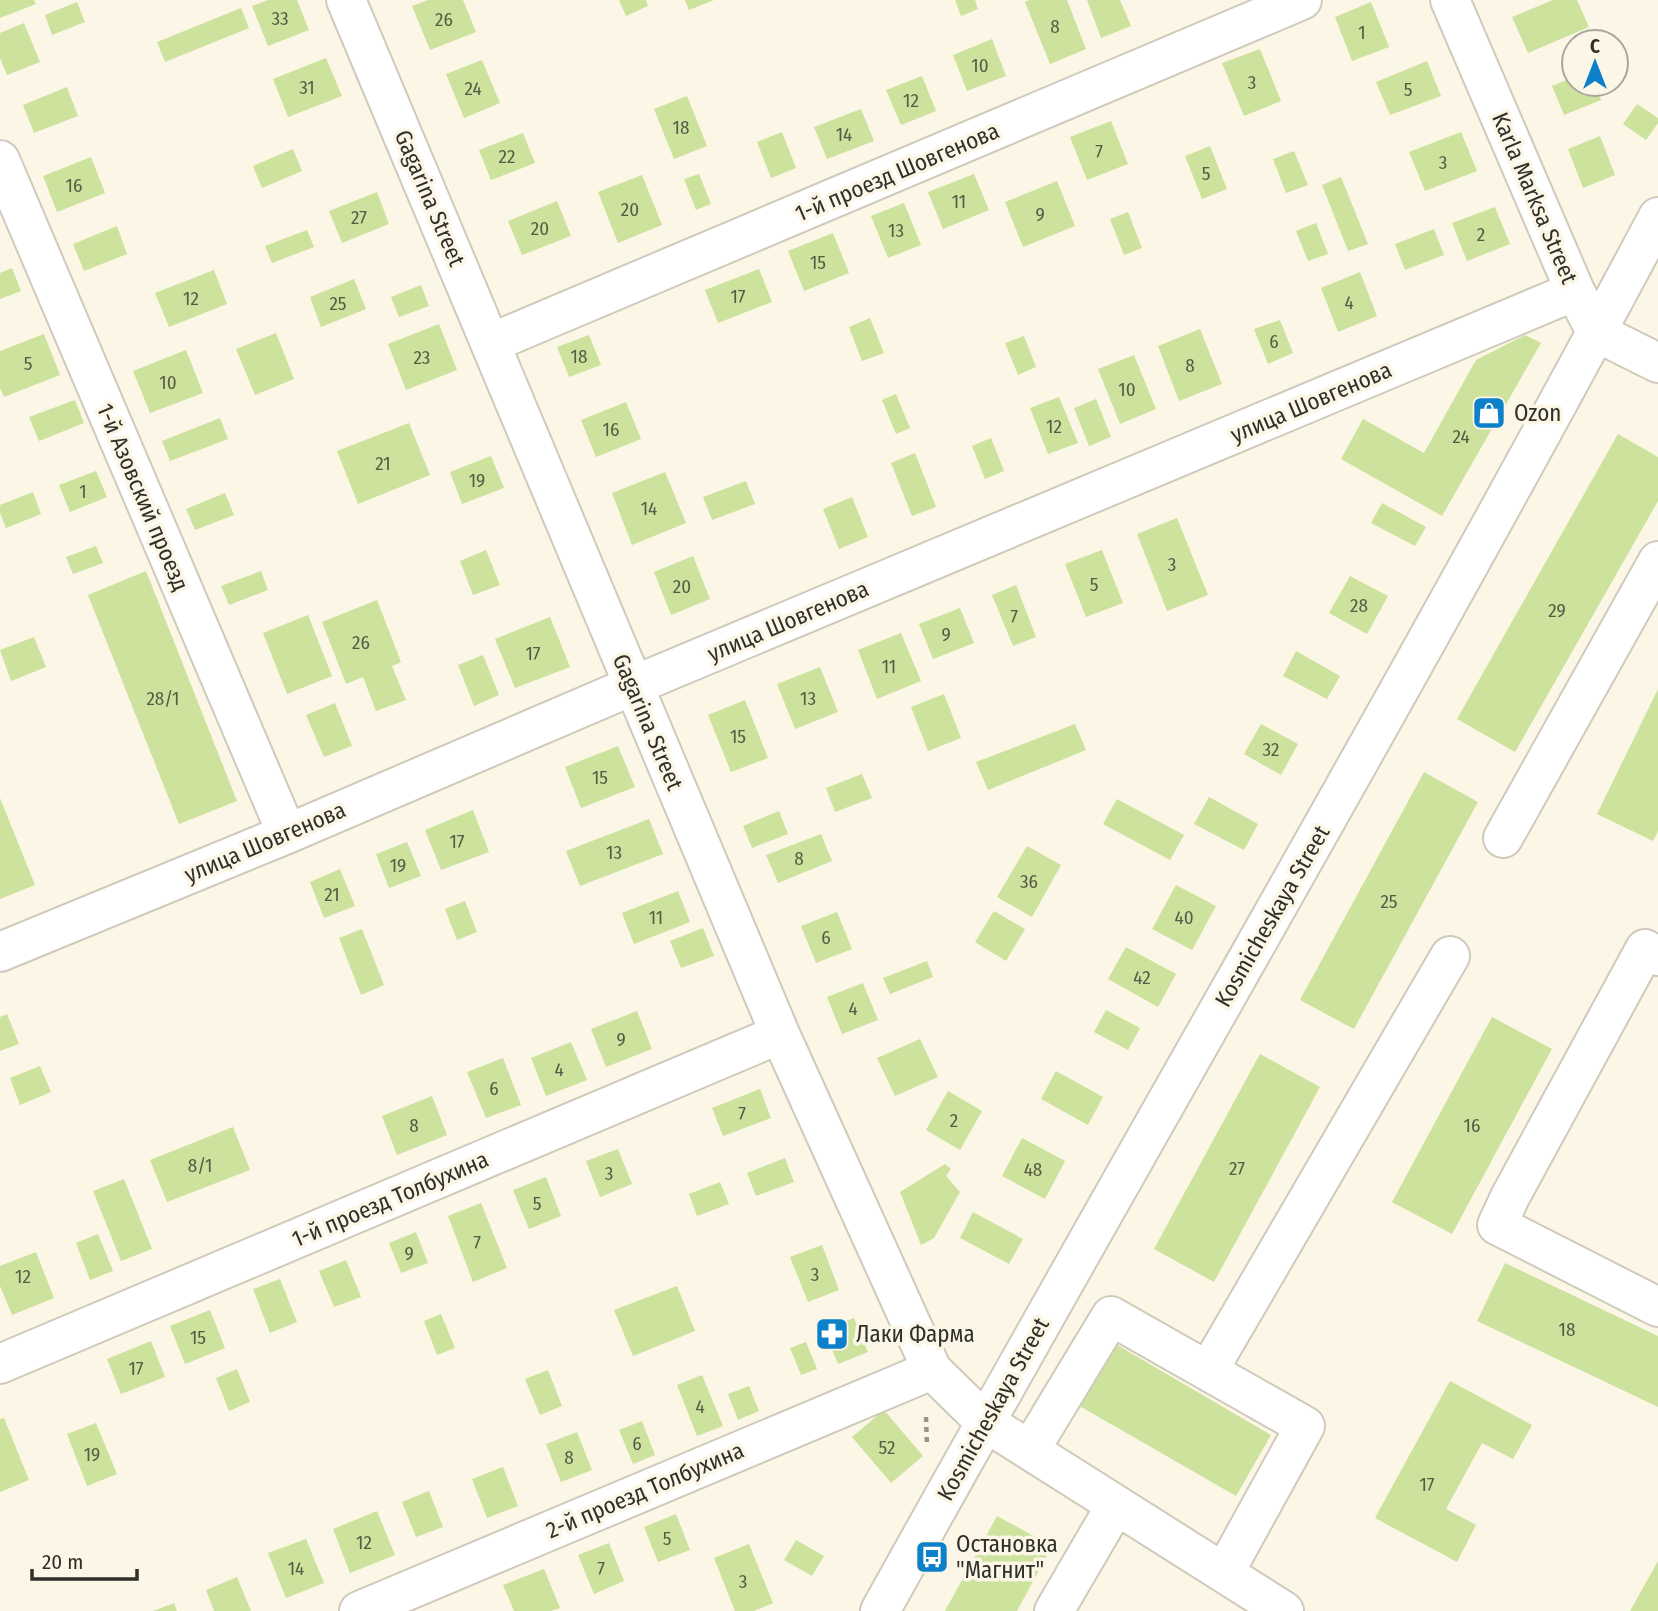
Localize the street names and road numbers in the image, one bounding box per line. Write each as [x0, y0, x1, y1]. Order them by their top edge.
street label: Karla Marksa Street [1486, 108, 1584, 288]
street label: 1-й проезд Шовгенова [791, 116, 1003, 228]
street label: Gagarina Street [389, 126, 471, 271]
street label: улица Шовгенова [1226, 355, 1396, 449]
street label: 1-й Азовский проезд [91, 399, 195, 595]
street label: улица Шовгенова [703, 574, 873, 668]
street label: Gagarina Street [607, 650, 689, 795]
street label: улица Шовгенова [180, 795, 350, 889]
street label: Kosmicheskaya Street [1209, 820, 1336, 1012]
street label: 1-й проезд Толбухина [288, 1145, 492, 1253]
street label: Kosmicheskaya Street [931, 1312, 1055, 1505]
street label: 2-й проезд Толбухина [542, 1436, 748, 1544]

